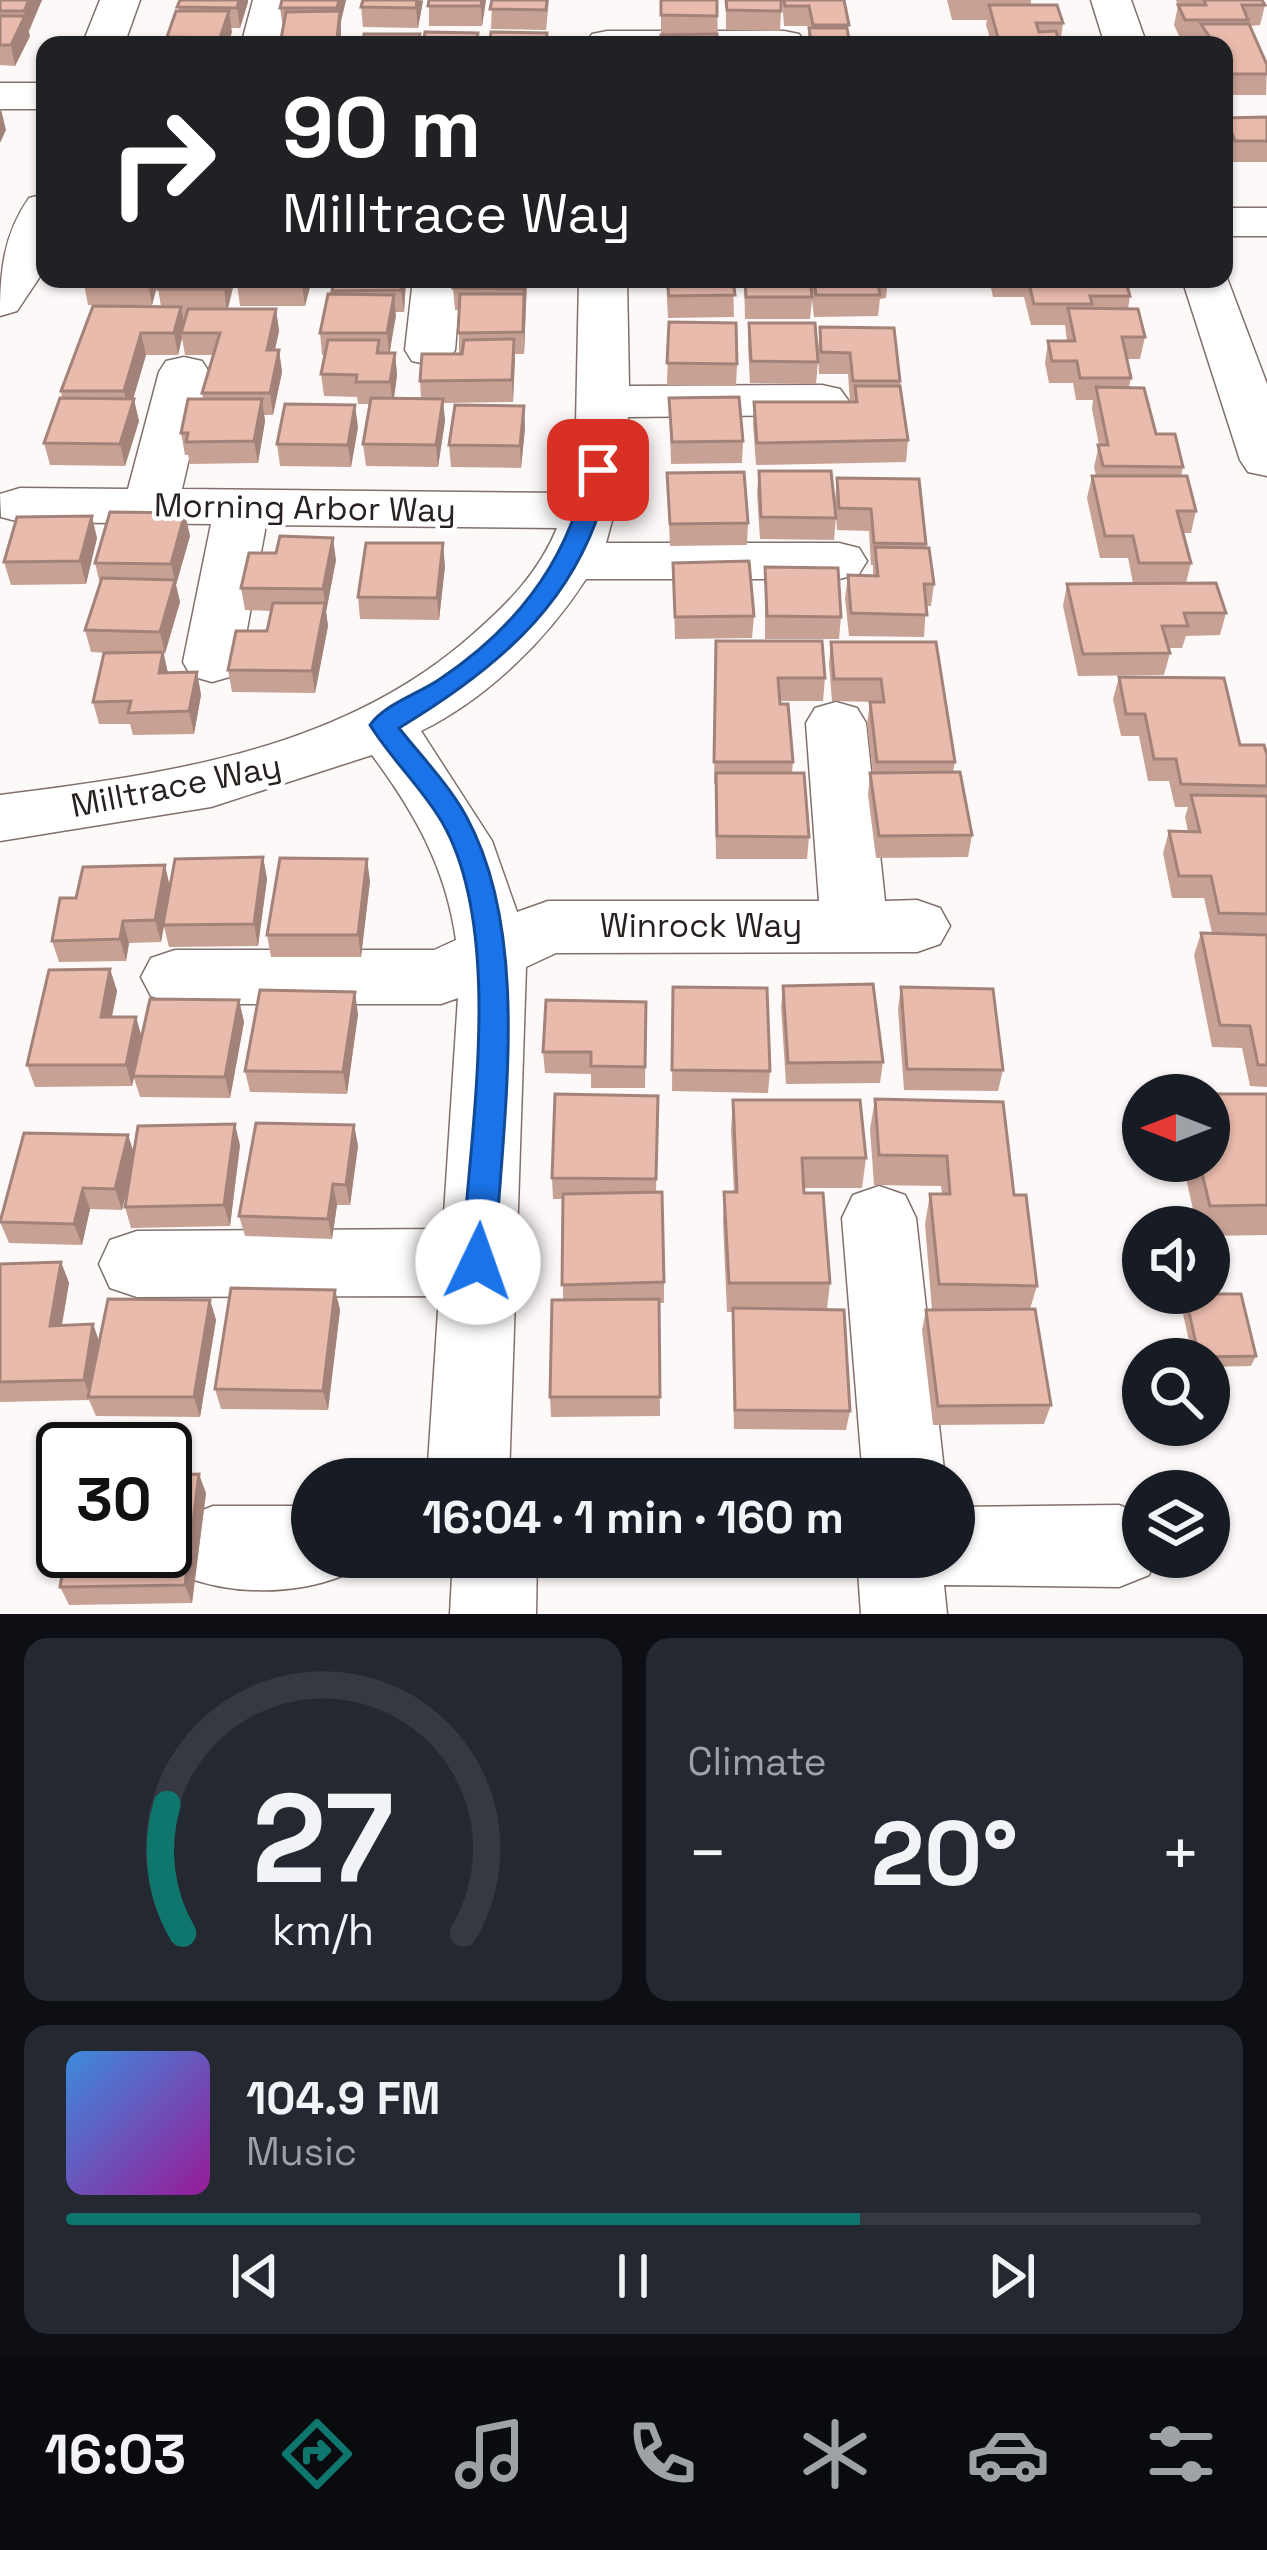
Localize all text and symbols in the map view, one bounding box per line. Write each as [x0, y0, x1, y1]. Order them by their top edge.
text: 90 m [282, 74, 481, 182]
icon: right [84, 84, 240, 240]
text: Milltrace Way [282, 179, 631, 248]
pin [547, 419, 649, 521]
icon: arrive [565, 437, 631, 503]
street label: Morning Arbor Way [154, 484, 456, 532]
street label: Milltrace Way [67, 745, 285, 827]
street label: Winrock Way [600, 905, 802, 947]
north arrow [1122, 1074, 1230, 1182]
map controls [1122, 1074, 1230, 1578]
position arrow [415, 1199, 541, 1325]
button: sound [1122, 1206, 1230, 1314]
button: search [1122, 1338, 1230, 1446]
speed limit sign: 30 [36, 1422, 192, 1578]
button: layers [1122, 1470, 1230, 1578]
text: 16:04 · 1 min · 160 m [422, 1489, 844, 1546]
text: Climate [688, 1737, 827, 1786]
text: 27 [252, 1759, 394, 1918]
text: 20° [871, 1796, 1018, 1911]
text: − [688, 1811, 728, 1895]
text: + [1160, 1811, 1201, 1895]
text: km/h [272, 1902, 374, 1957]
text: 104.9 FM [246, 2070, 440, 2127]
text: Music [246, 2127, 357, 2176]
icon: previous [222, 2243, 288, 2309]
icon: pause [600, 2243, 666, 2309]
icon: next [979, 2243, 1045, 2309]
icon: directions [275, 2412, 359, 2496]
icon: music [448, 2412, 532, 2496]
icon: phone [620, 2412, 704, 2496]
icon: climate [793, 2412, 877, 2496]
icon: car [966, 2412, 1050, 2496]
icon: filters [1139, 2412, 1223, 2496]
text: 16:03 [44, 2420, 186, 2489]

